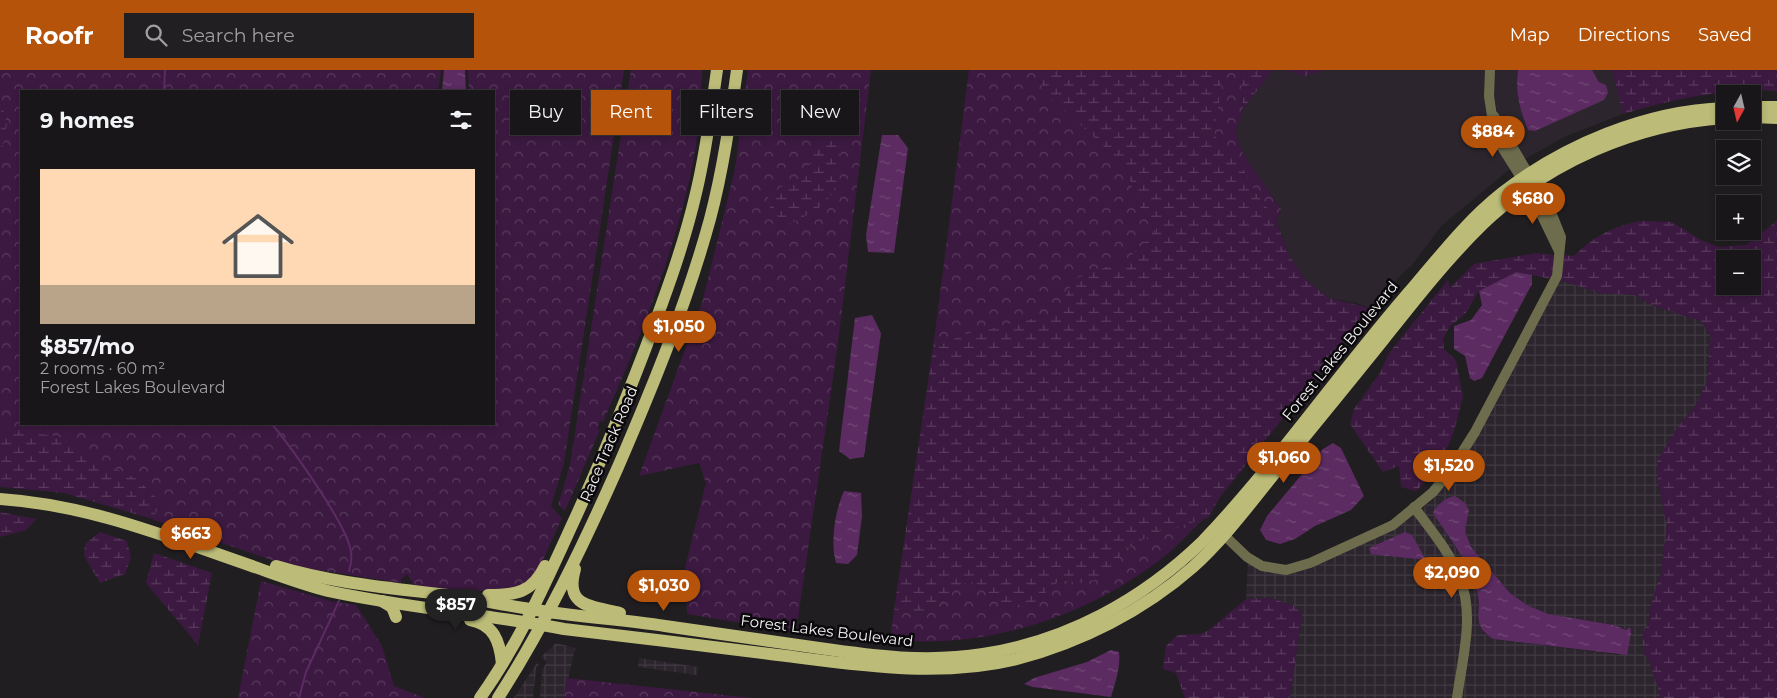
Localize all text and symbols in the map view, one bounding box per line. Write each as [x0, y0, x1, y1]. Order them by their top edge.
search box [124, 13, 474, 58]
text: Roofr [25, 21, 94, 50]
icon: search [142, 21, 170, 49]
text: Search here [182, 24, 295, 47]
text: Map [1510, 24, 1550, 46]
text: Directions [1578, 24, 1670, 46]
text: Saved [1698, 24, 1752, 46]
north arrow [1716, 85, 1761, 130]
map controls [1716, 85, 1761, 295]
chip: Buy [510, 90, 581, 135]
chip: Rent [591, 90, 671, 135]
chip: Filters [681, 90, 771, 135]
chip: New [781, 90, 859, 135]
icon: filters [447, 106, 475, 134]
text: 9 homes [40, 108, 134, 133]
pin: $884 [1463, 116, 1523, 158]
text: $884 [1472, 122, 1514, 141]
button: layers [1716, 140, 1761, 185]
pin: $680 [1503, 182, 1563, 225]
text: $680 [1512, 189, 1554, 208]
button: + [1716, 195, 1761, 240]
icon: home [213, 201, 303, 291]
button: − [1716, 250, 1761, 295]
street label: Forest Lakes Boulevard [1277, 277, 1402, 424]
pin: $1,050 [638, 310, 720, 353]
text: $1,050 [653, 317, 705, 336]
text: $857/mo [40, 334, 134, 359]
text: 2 rooms · 60 m² [40, 359, 165, 378]
text: Forest Lakes Boulevard [40, 378, 226, 397]
street label: Race Track Road [576, 383, 642, 505]
pin: $1,060 [1243, 442, 1325, 484]
text: $1,060 [1258, 448, 1310, 467]
pin: $1,520 [1408, 450, 1490, 492]
text: $1,520 [1424, 456, 1474, 475]
pin: $663 [161, 518, 221, 560]
text: $663 [171, 524, 211, 543]
pin: $2,090 [1411, 556, 1493, 599]
text: $2,090 [1424, 563, 1480, 582]
pin: $1,030 [623, 570, 705, 612]
text: $1,030 [638, 576, 690, 595]
pin: $857 [426, 588, 486, 631]
text: $857 [436, 595, 476, 614]
street label: Forest Lakes Boulevard [740, 610, 915, 651]

